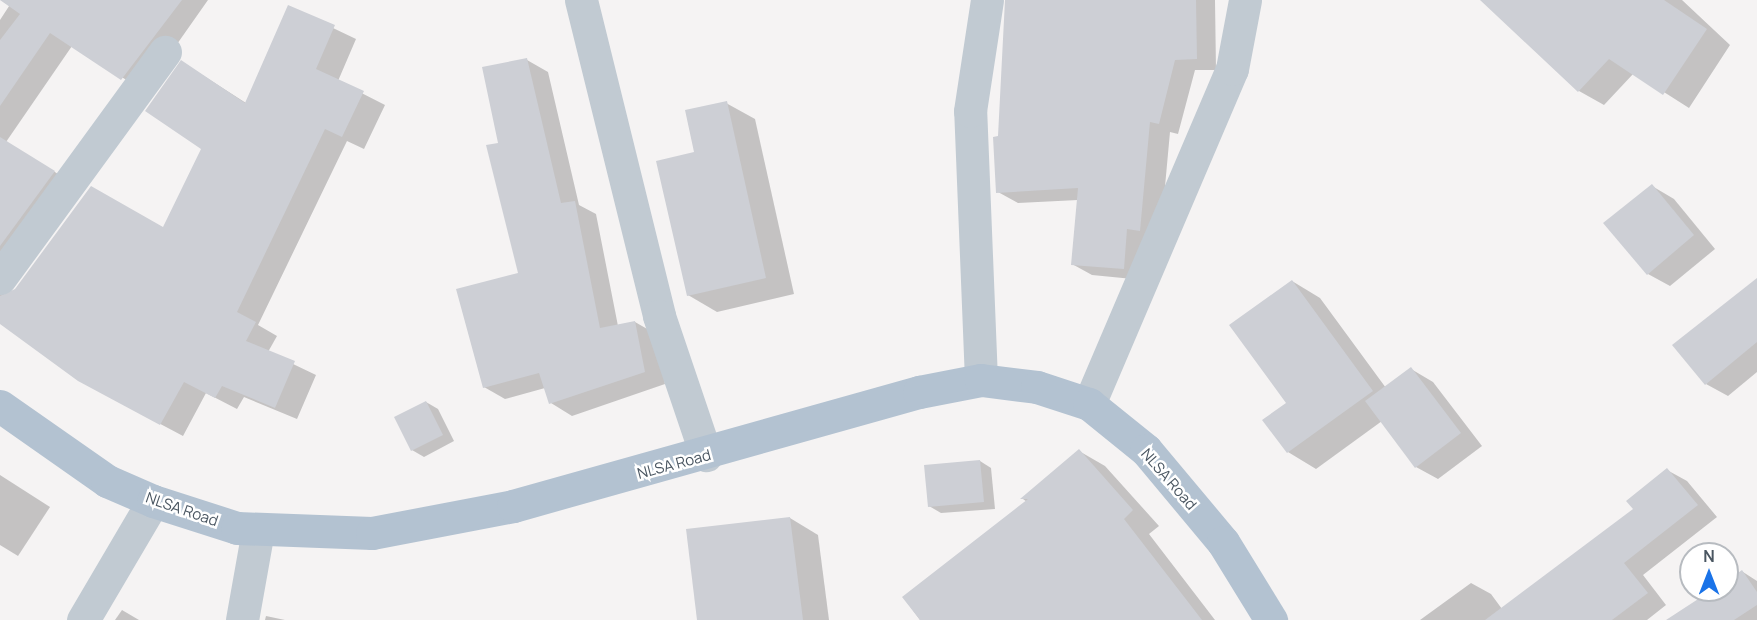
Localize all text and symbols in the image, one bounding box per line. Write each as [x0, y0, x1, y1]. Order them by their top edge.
street label: NLSA Road [1138, 445, 1200, 513]
street label: NLSA Road [635, 446, 713, 482]
street label: NLSA Road [144, 488, 220, 530]
north arrow [1679, 542, 1739, 602]
text: N [1703, 545, 1715, 567]

